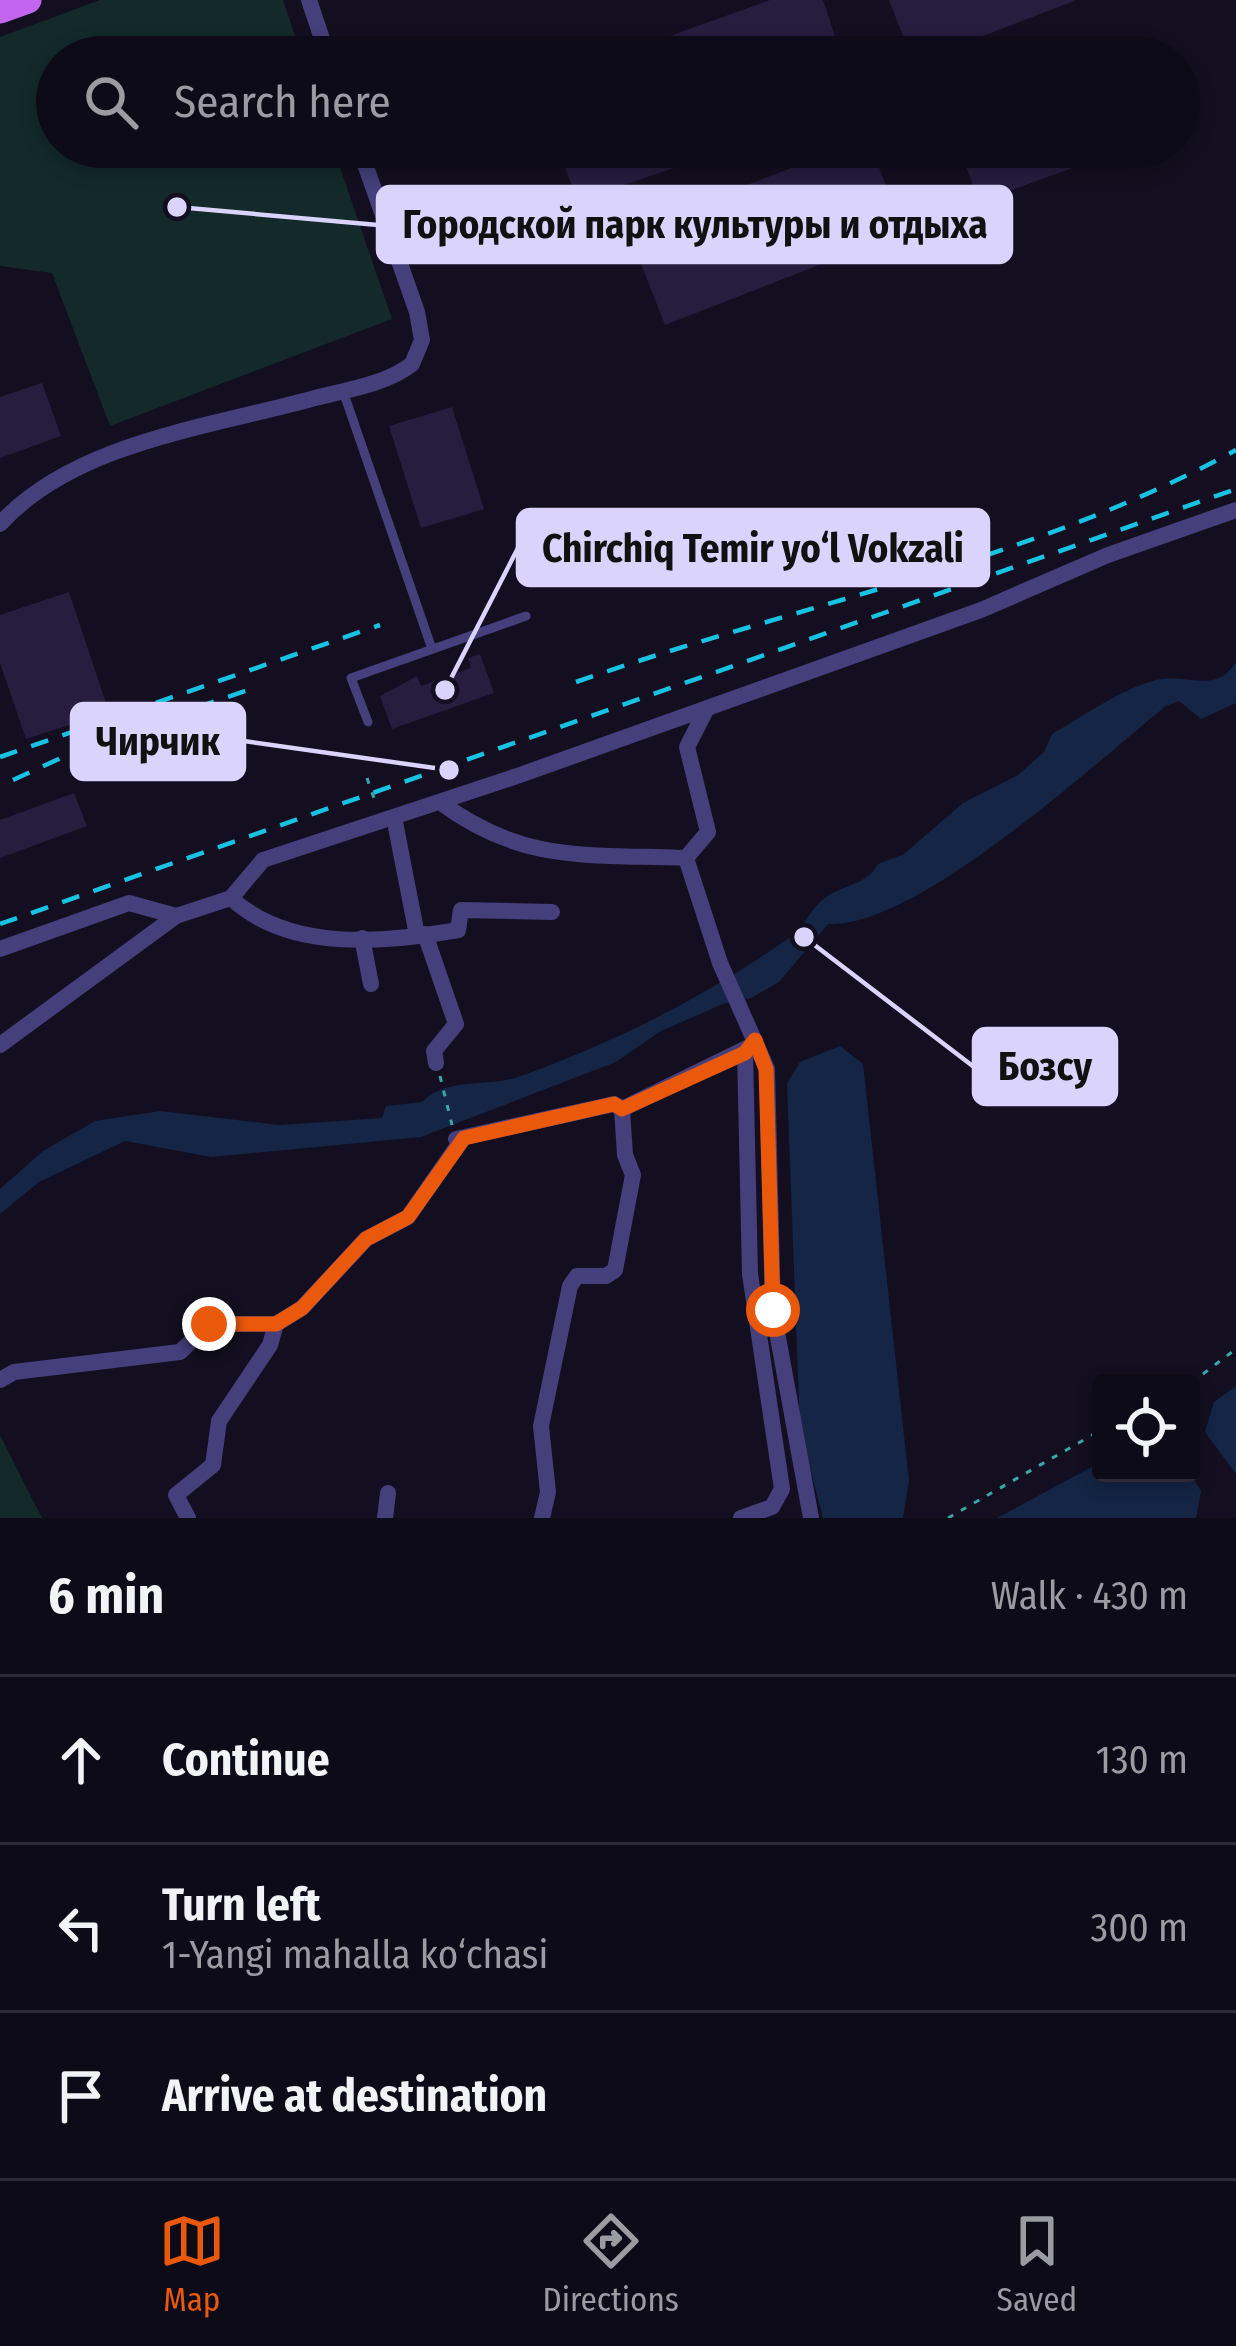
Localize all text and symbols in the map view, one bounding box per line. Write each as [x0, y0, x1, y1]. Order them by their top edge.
search box [36, 36, 1200, 168]
icon: search [78, 69, 144, 135]
text: Search here [174, 75, 391, 129]
callout: Городской парк культуры и отдыха [378, 187, 1011, 262]
text: Городской парк культуры и отдыха [402, 202, 988, 248]
callout: Chirchiq Temir yo‘l Vokzali [518, 510, 988, 585]
text: Chirchiq Temir yo‘l Vokzali [542, 526, 964, 572]
callout: Чирчик [72, 704, 244, 779]
text: Чирчик [96, 719, 220, 765]
callout: Бозсу [974, 1029, 1116, 1104]
text: Бозсу [998, 1044, 1092, 1090]
route start [746, 1283, 800, 1337]
route end [182, 1297, 236, 1351]
map controls [1092, 1374, 1200, 1482]
button: locate [1092, 1374, 1200, 1482]
text: 6 min [48, 1565, 164, 1627]
text: Walk · 430 m [991, 1573, 1188, 1619]
icon: ahead [48, 1727, 114, 1793]
text: Continue [162, 1733, 330, 1787]
text: 130 m [1096, 1737, 1188, 1783]
text: Turn left [162, 1878, 321, 1932]
icon: left [48, 1895, 114, 1961]
text: 300 m [1091, 1905, 1188, 1951]
text: 1-Yangi mahalla ko‘chasi [162, 1932, 548, 1978]
icon: arrive [48, 2063, 114, 2129]
text: Arrive at destination [162, 2069, 547, 2123]
tab: Map [159, 2208, 225, 2320]
tab: Directions [542, 2208, 679, 2320]
tab: Saved [997, 2208, 1077, 2320]

